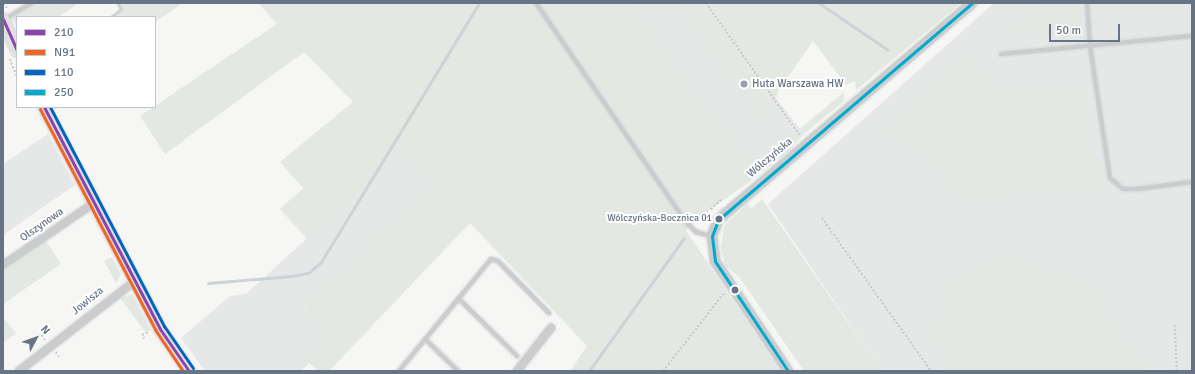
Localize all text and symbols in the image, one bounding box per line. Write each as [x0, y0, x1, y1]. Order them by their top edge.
legend [16, 16, 156, 108]
scale bar [1051, 16, 1122, 42]
text: 50 m [1056, 23, 1081, 38]
text: 210 [54, 25, 73, 40]
text: N91 [54, 45, 75, 60]
text: 110 [54, 65, 73, 80]
place label: Huta Warszawa HW [752, 77, 844, 91]
marker: Huta Warszawa HW [739, 79, 749, 89]
text: 250 [54, 85, 73, 100]
street label: Wólczyńska [745, 135, 795, 181]
street label: Olszynowa [18, 205, 66, 245]
place label: Wólczyńska-Bocznica 01 [607, 213, 712, 225]
marker: Wólczyńska-Bocznica 01 [714, 214, 724, 224]
street label: Jowisza [70, 284, 106, 318]
unlabelled marker [730, 285, 740, 295]
north arrow [16, 318, 56, 358]
text: N [38, 323, 53, 337]

